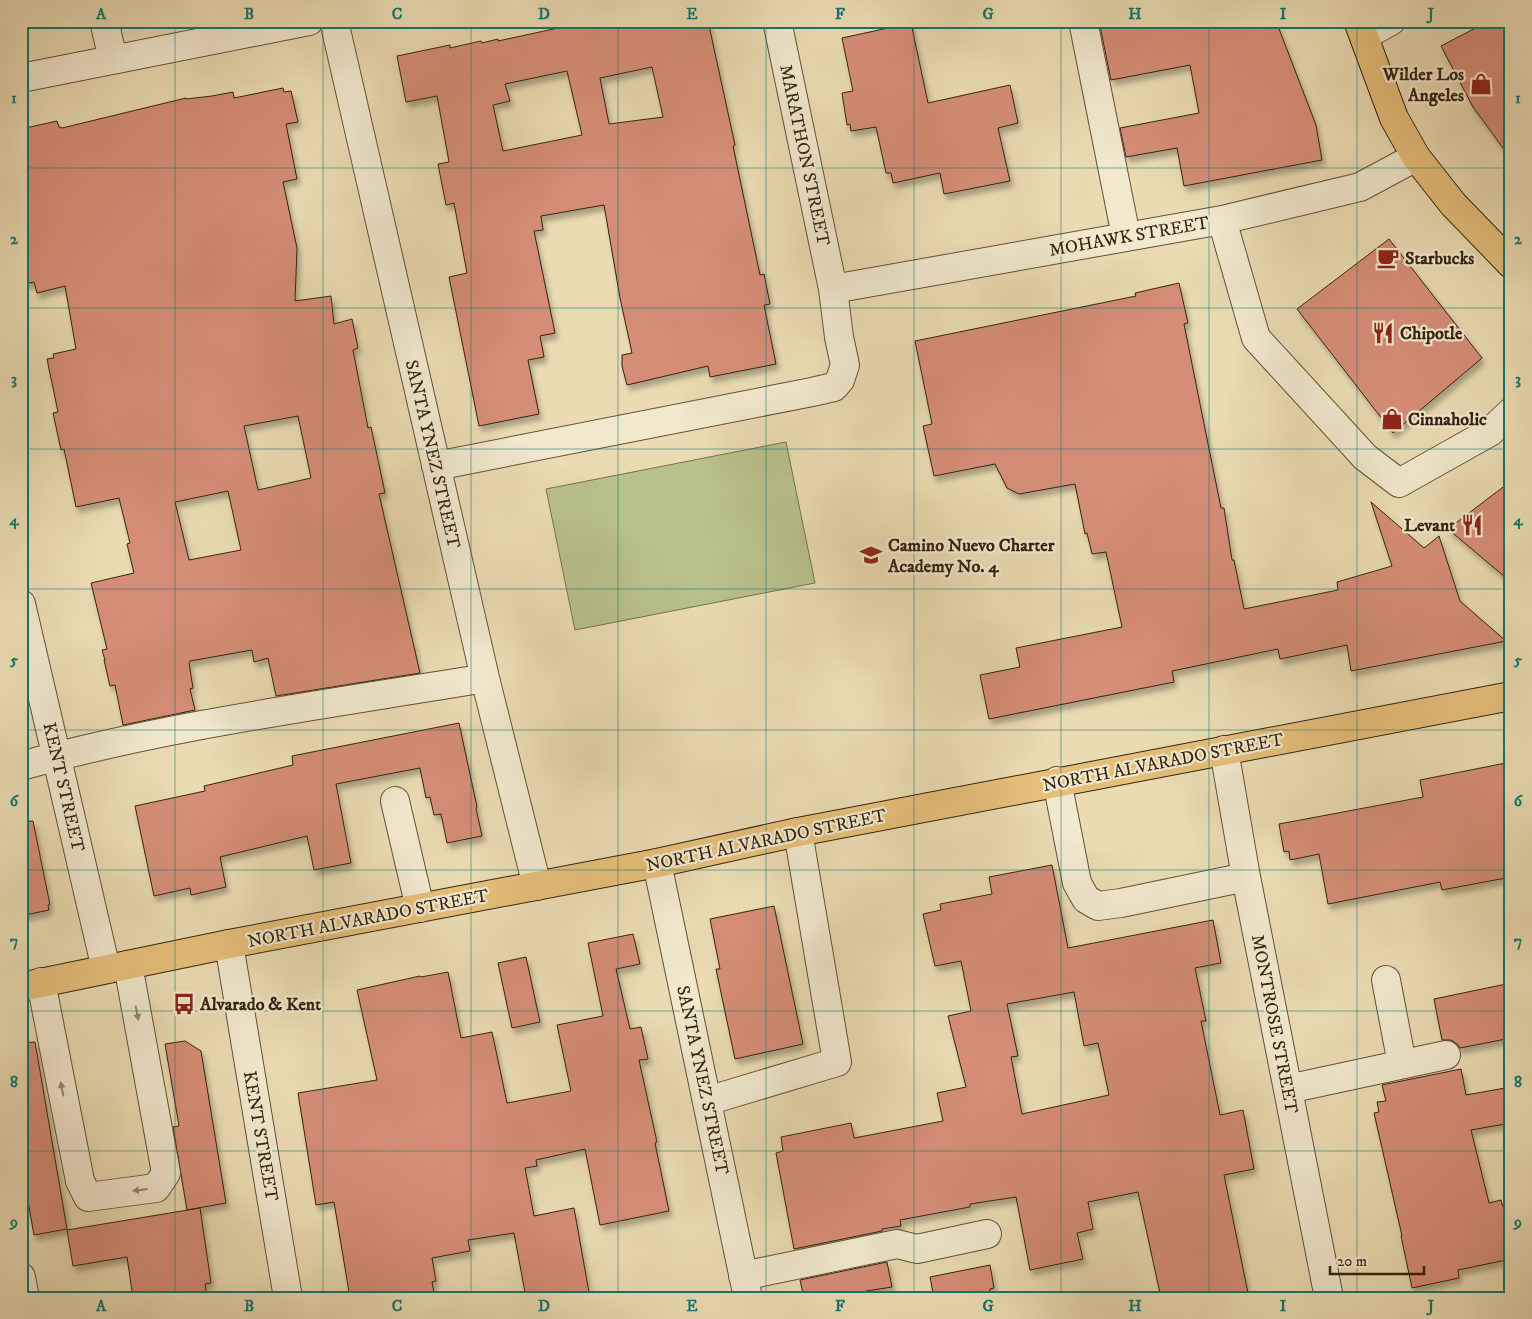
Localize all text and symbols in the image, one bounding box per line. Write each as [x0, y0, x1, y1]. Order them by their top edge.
text: A [95, 4, 107, 24]
text: B [244, 4, 254, 24]
text: C [392, 4, 402, 24]
text: D [538, 4, 550, 24]
text: E [686, 4, 698, 24]
text: F [835, 4, 845, 24]
text: G [982, 4, 994, 24]
text: H [1128, 4, 1142, 24]
text: I [1280, 4, 1287, 24]
text: J [1426, 4, 1435, 24]
street label: MARATHON STREET [774, 63, 834, 248]
place label: Wilder Los Angeles [1382, 64, 1464, 107]
shop icon: Wilder Los Angeles [1468, 71, 1494, 97]
text: 1 [11, 88, 17, 108]
text: 1 [1515, 88, 1521, 108]
street label: MOHAWK STREET [1047, 212, 1211, 262]
text: 2 [10, 229, 19, 249]
text: 2 [1514, 229, 1523, 249]
cafe icon: Starbucks [1375, 245, 1401, 271]
place label: Starbucks [1405, 248, 1474, 270]
restaurant icon: Chipotle [1370, 320, 1396, 346]
place label: Chipotle [1400, 323, 1463, 345]
street label: SANTA YNEZ STREET [400, 358, 465, 551]
text: 3 [11, 369, 17, 389]
text: 3 [1515, 369, 1521, 389]
shop icon: Cinnaholic [1379, 406, 1405, 432]
place label: Cinnaholic [1408, 409, 1487, 431]
text: 4 [8, 510, 19, 530]
text: 4 [1512, 510, 1523, 530]
restaurant icon: Levant [1459, 512, 1485, 538]
place label: Levant [1404, 515, 1455, 537]
place label: Camino Nuevo Charter Academy No. 4 [887, 535, 1055, 578]
school or university icon: Camino Nuevo Charter Academy No. 4 [858, 542, 884, 568]
text: 5 [9, 650, 18, 670]
text: 5 [1513, 650, 1522, 670]
street label: KENT STREET [37, 721, 89, 854]
street label: NORTH ALVARADO STREET [1041, 729, 1286, 797]
text: 6 [10, 791, 20, 811]
text: 6 [1514, 791, 1524, 811]
street label: NORTH ALVARADO STREET [644, 805, 889, 877]
street label: NORTH ALVARADO STREET [246, 885, 491, 953]
text: 7 [10, 931, 18, 951]
text: 7 [1514, 931, 1522, 951]
street label: MONTROSE STREET [1246, 933, 1302, 1116]
street label: SANTA YNEZ STREET [671, 984, 733, 1177]
bus stop icon: Alvarado & Kent [171, 991, 197, 1017]
place label: Alvarado & Kent [199, 994, 321, 1016]
one-way arrow [133, 1005, 141, 1021]
street label: KENT STREET [238, 1069, 282, 1203]
text: 8 [10, 1072, 18, 1092]
text: 8 [1514, 1072, 1522, 1092]
one-way arrow [58, 1081, 66, 1097]
one-way arrow [131, 1186, 147, 1194]
text: 9 [9, 1212, 18, 1232]
text: 9 [1513, 1212, 1522, 1232]
scale bar [1330, 1244, 1423, 1276]
text: 20 m [1337, 1252, 1367, 1271]
text: A [95, 1296, 107, 1316]
text: B [244, 1296, 254, 1316]
text: C [392, 1296, 402, 1316]
text: D [538, 1296, 550, 1316]
text: E [686, 1296, 698, 1316]
text: F [835, 1296, 845, 1316]
text: G [982, 1296, 994, 1316]
text: H [1128, 1296, 1142, 1316]
text: I [1280, 1296, 1287, 1316]
text: J [1426, 1296, 1435, 1316]

